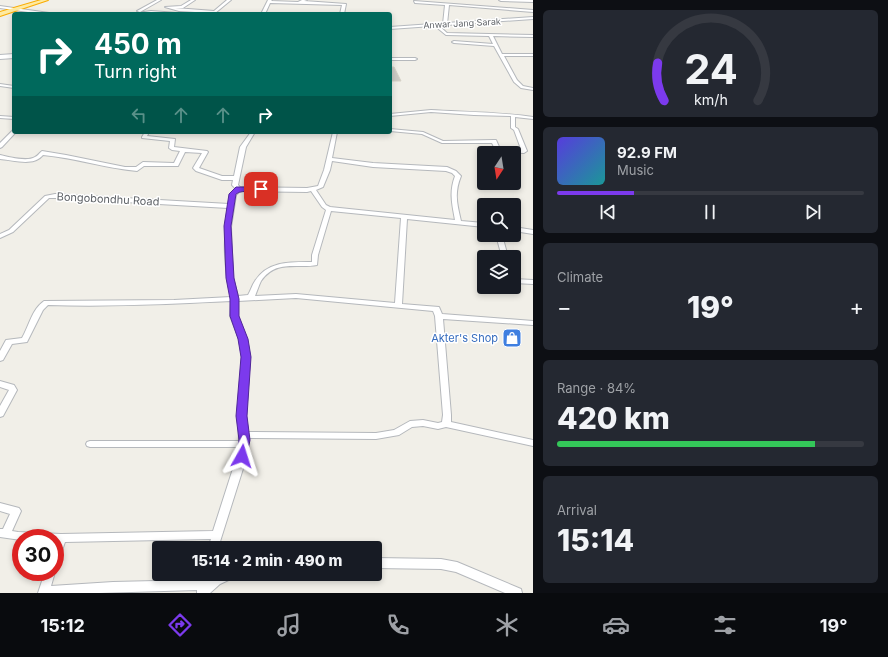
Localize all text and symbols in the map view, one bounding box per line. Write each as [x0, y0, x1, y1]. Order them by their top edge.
street label: Anwar Jang Sarak [423, 15, 501, 31]
text: 450 m [94, 27, 182, 61]
icon: right [28, 28, 80, 80]
text: 24 [684, 44, 737, 94]
text: Turn right [94, 61, 177, 82]
text: km/h [694, 91, 727, 108]
icon: left [128, 104, 150, 126]
icon: ahead [170, 104, 192, 126]
icon: ahead [212, 104, 234, 126]
icon: right [254, 104, 276, 126]
text: 92.9 FM [617, 143, 677, 162]
north arrow [477, 146, 521, 190]
map controls [477, 146, 521, 294]
text: Music [617, 162, 654, 178]
pin [244, 172, 278, 206]
icon: arrive [250, 178, 272, 200]
street label: Bongobondhu Road [56, 189, 160, 209]
button: search [477, 198, 521, 242]
icon: previous [597, 201, 619, 223]
icon: pause [699, 201, 721, 223]
icon: next [802, 201, 824, 223]
button: layers [477, 250, 521, 294]
text: Climate [557, 269, 603, 285]
text: 19° [687, 289, 734, 325]
text: − [557, 294, 572, 320]
text: + [849, 294, 864, 320]
shop icon: Akter's Shop [501, 327, 523, 349]
place label: Akter's Shop [431, 331, 498, 345]
text: Range · 84% [557, 380, 636, 396]
text: 420 km [557, 400, 670, 436]
position arrow [221, 435, 263, 477]
text: Arrival [557, 502, 597, 518]
text: 15:14 [557, 522, 634, 558]
speed limit sign: 30 [12, 529, 64, 581]
text: 15:14 · 2 min · 490 m [192, 551, 342, 570]
icon: directions [166, 611, 194, 639]
icon: music [275, 611, 303, 639]
icon: phone [384, 611, 412, 639]
icon: climate [493, 611, 521, 639]
icon: car [602, 611, 630, 639]
icon: filters [711, 611, 739, 639]
text: 15:12 [40, 615, 85, 636]
text: 19° [820, 615, 848, 636]

